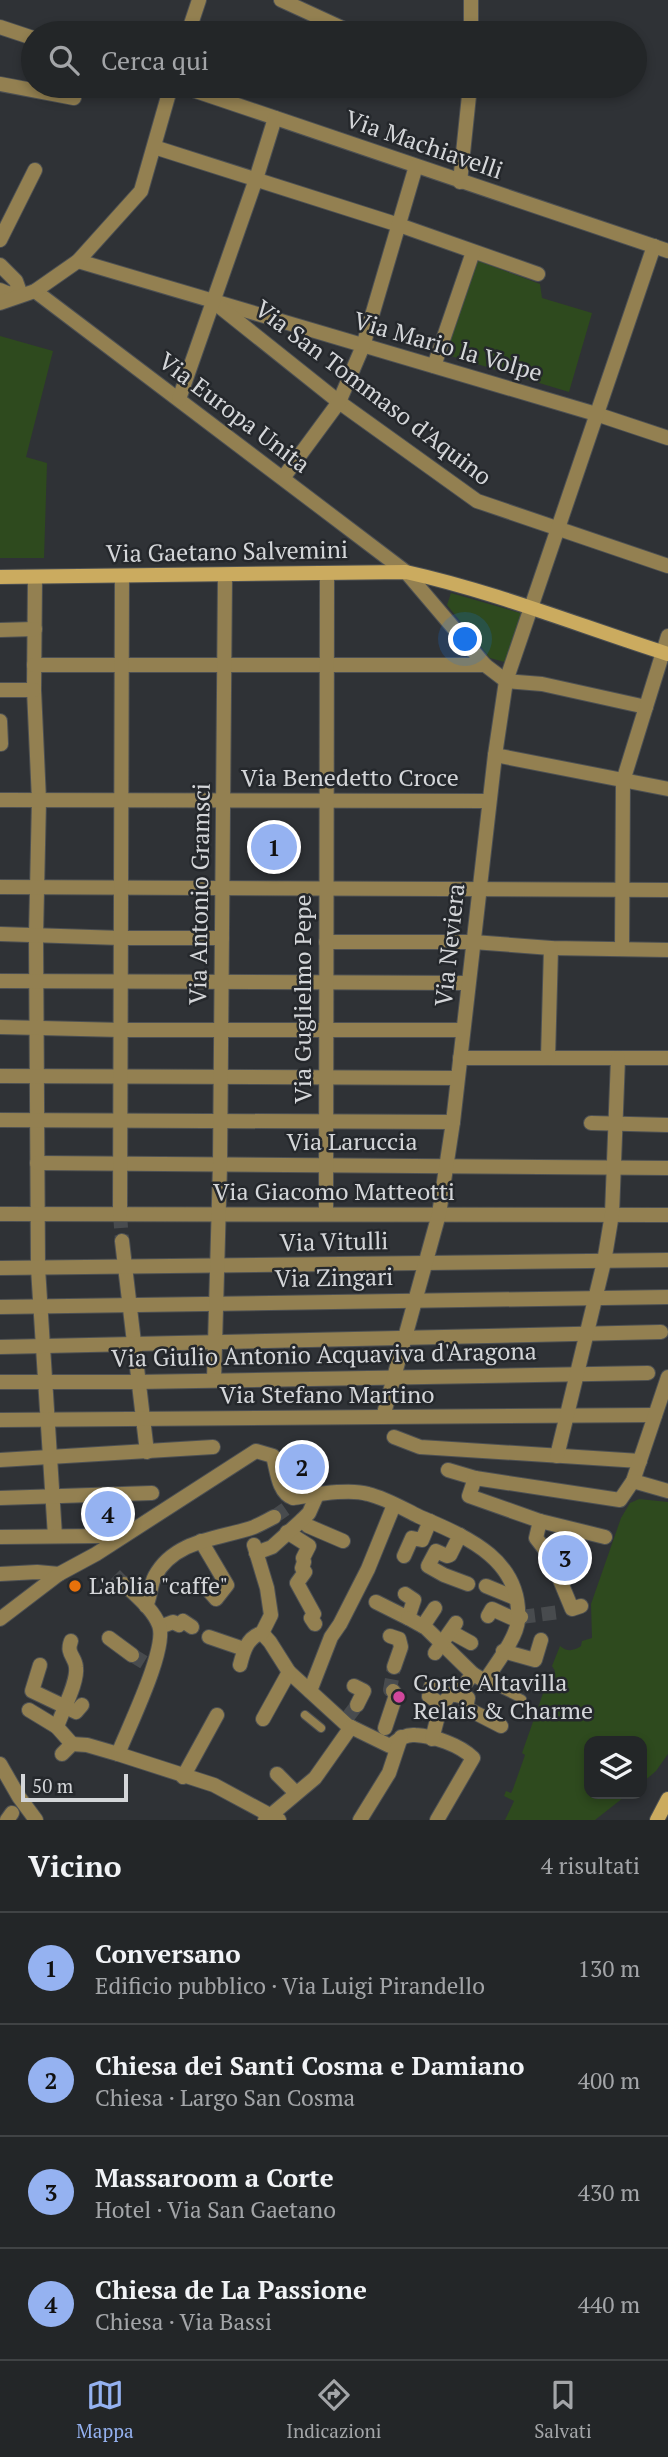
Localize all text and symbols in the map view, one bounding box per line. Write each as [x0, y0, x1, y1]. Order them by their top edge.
search box [21, 21, 647, 98]
icon: search [45, 41, 83, 79]
text: Cerca qui [101, 43, 209, 77]
street label: Via Machiavelli [341, 102, 507, 186]
street label: Via San Tommaso d'Aquino [248, 292, 499, 492]
street label: Via Mario la Volpe [350, 304, 546, 388]
street label: Via Europa Unita [152, 345, 317, 480]
street label: Via Gaetano Salvemini [106, 533, 348, 569]
your location [448, 622, 482, 656]
street label: Via Benedetto Croce [241, 761, 459, 793]
street label: Via Antonio Gramsci [181, 783, 217, 1005]
pin: 1 [251, 821, 297, 873]
street label: Via Neviera [427, 882, 471, 1008]
street label: Via Guglielmo Pepe [286, 894, 318, 1104]
street label: Via Laruccia [286, 1125, 418, 1157]
street label: Via Giacomo Matteotti [213, 1175, 455, 1207]
street label: Via Vitulli [279, 1224, 389, 1258]
street label: Via Zingari [274, 1260, 394, 1294]
street label: Via Giulio Antonio Acquaviva d'Aragona [111, 1334, 537, 1374]
street label: Via Stefano Martino [220, 1378, 434, 1410]
pin: 2 [279, 1441, 325, 1493]
pin: 4 [85, 1488, 131, 1540]
pin: 3 [542, 1532, 588, 1584]
place label: L'ablia "caffe" [89, 1569, 228, 1601]
marker: L'ablia "caffe" [67, 1578, 83, 1594]
place label: Corte Altavilla Relais & Charme [413, 1666, 593, 1726]
marker: Corte Altavilla Relais & Charme [391, 1689, 407, 1705]
map controls [584, 1736, 647, 1799]
button: layers [584, 1736, 647, 1799]
scale bar [21, 1771, 128, 1803]
text: 50 m [32, 1773, 73, 1798]
text: Vicino [28, 1846, 122, 1886]
text: 4 risultati [541, 1850, 640, 1881]
text: Conversano [95, 1936, 241, 1970]
text: 1 [45, 1953, 58, 1984]
text: 130 m [578, 1953, 640, 1984]
text: Edificio pubblico · Via Luigi Pirandello [95, 1970, 485, 2001]
text: Chiesa dei Santi Cosma e Damiano [95, 2048, 524, 2082]
text: 2 [45, 2065, 58, 2096]
text: 400 m [578, 2065, 640, 2096]
text: Chiesa · Largo San Cosma [95, 2082, 355, 2113]
text: Massaroom a Corte [95, 2160, 334, 2194]
text: 3 [45, 2177, 58, 2208]
text: 430 m [578, 2177, 640, 2208]
text: Hotel · Via San Gaetano [95, 2194, 336, 2225]
text: Chiesa de La Passione [95, 2272, 367, 2306]
text: 4 [45, 2289, 58, 2320]
text: 440 m [578, 2289, 640, 2320]
text: Chiesa · Via Bassi [95, 2306, 272, 2337]
tab: Mappa [76, 2376, 134, 2443]
tab: Indicazioni [286, 2376, 381, 2443]
tab: Salvati [534, 2376, 592, 2443]

